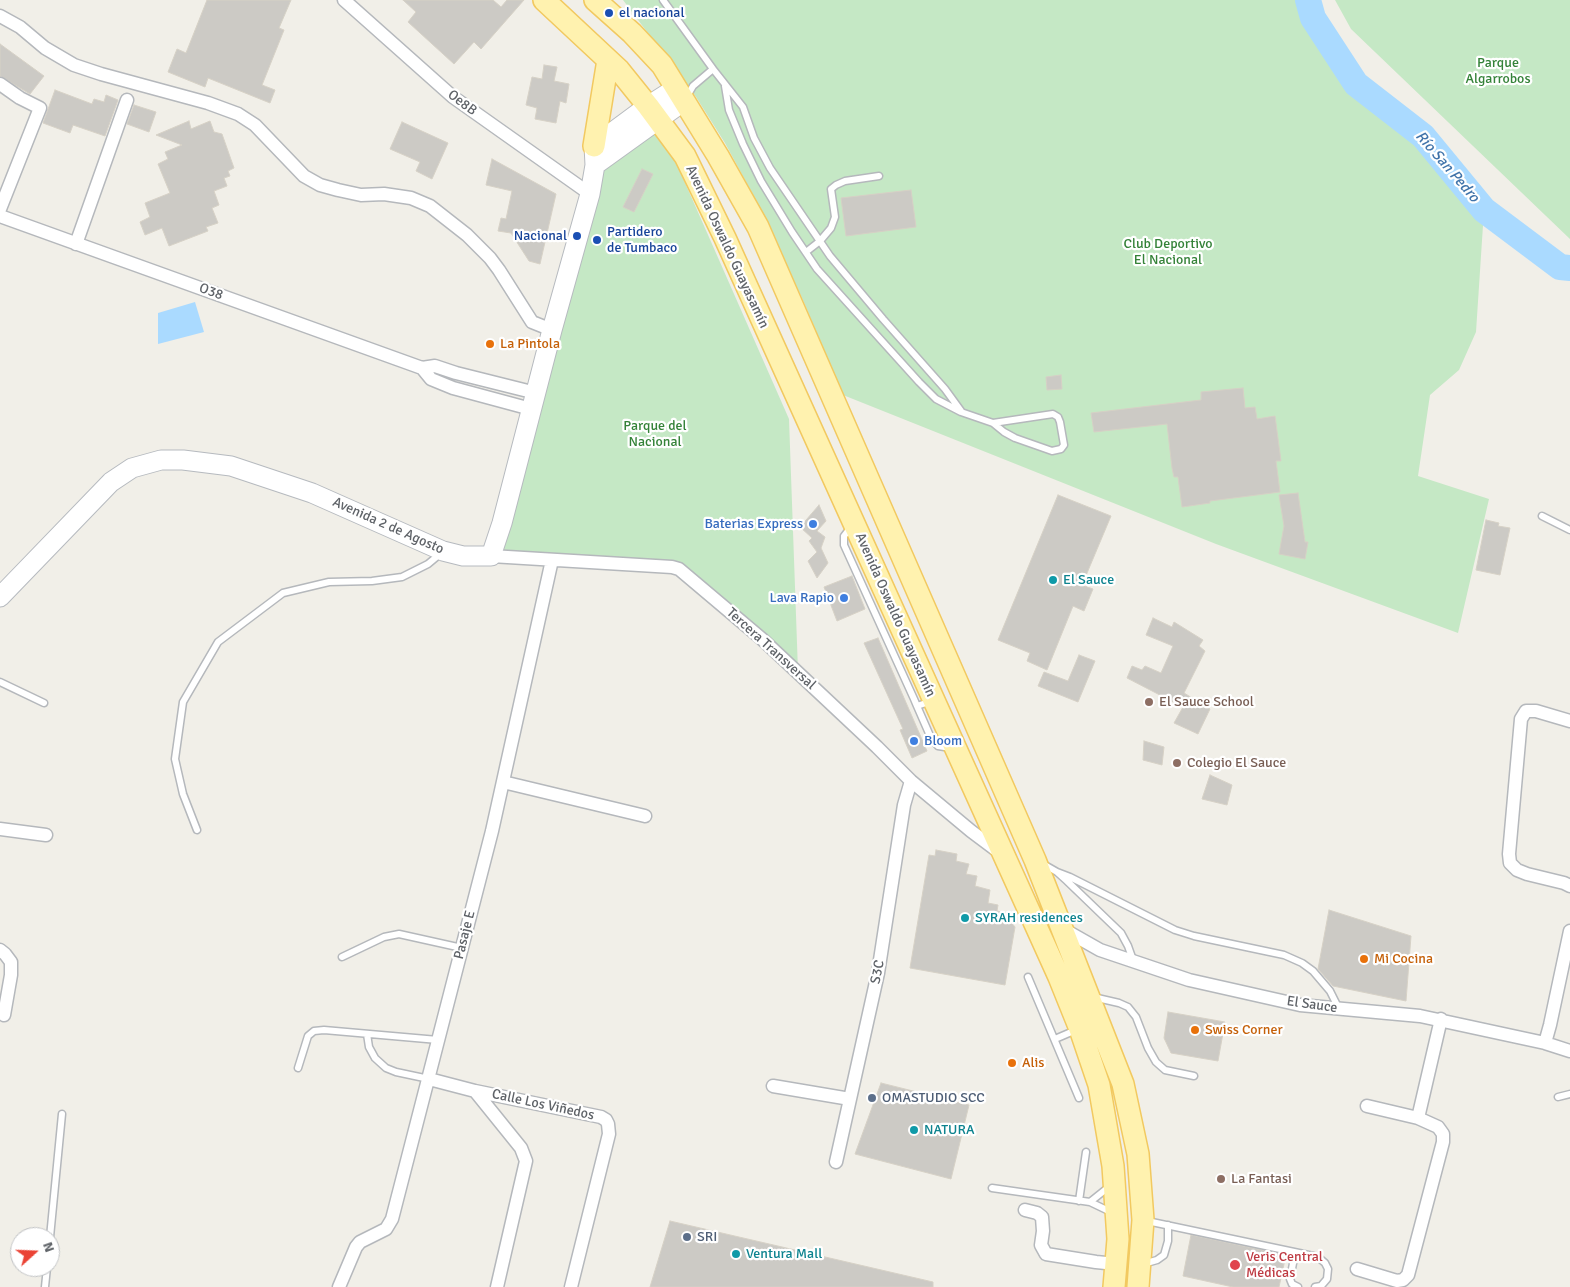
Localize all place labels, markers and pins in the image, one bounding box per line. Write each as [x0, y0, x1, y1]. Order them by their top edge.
place label: el nacional [619, 5, 685, 21]
marker: el nacional [603, 7, 615, 19]
place label: Partidero de Tumbaco [607, 224, 677, 256]
place label: Nacional [514, 228, 567, 244]
marker: Nacional [571, 230, 583, 242]
marker: Partidero de Tumbaco [591, 234, 603, 246]
place label: La Pintola [500, 336, 560, 352]
marker: La Pintola [484, 338, 496, 350]
place label: Baterias Express [704, 516, 803, 532]
marker: Baterias Express [807, 518, 819, 530]
place label: El Sauce [1063, 572, 1114, 588]
marker: El Sauce [1047, 574, 1059, 586]
place label: Lava Rapio [770, 590, 834, 606]
marker: Lava Rapio [838, 592, 850, 604]
place label: El Sauce School [1159, 694, 1254, 710]
marker: El Sauce School [1143, 696, 1155, 708]
place label: Bloom [924, 733, 962, 749]
marker: Bloom [908, 735, 920, 747]
place label: Colegio El Sauce [1187, 755, 1286, 771]
marker: Colegio El Sauce [1171, 757, 1183, 769]
place label: SYRAH residences [975, 910, 1083, 926]
marker: SYRAH residences [959, 912, 971, 924]
place label: Mi Cocina [1374, 951, 1433, 967]
marker: Mi Cocina [1358, 953, 1370, 965]
place label: Swiss Corner [1205, 1022, 1283, 1038]
marker: Swiss Corner [1189, 1024, 1201, 1036]
place label: Alis [1022, 1055, 1044, 1071]
marker: Alis [1006, 1057, 1018, 1069]
place label: OMASTUDIO SCC [882, 1090, 985, 1106]
marker: OMASTUDIO SCC [866, 1092, 878, 1104]
place label: NATURA [924, 1122, 974, 1138]
marker: NATURA [908, 1124, 920, 1136]
place label: La Fantasi [1231, 1171, 1292, 1187]
marker: La Fantasi [1215, 1173, 1227, 1185]
place label: SRI [697, 1229, 717, 1245]
marker: SRI [681, 1231, 693, 1243]
place label: Ventura Mall [746, 1246, 822, 1262]
marker: Ventura Mall [730, 1248, 742, 1260]
place label: Veris Central Médicas [1246, 1249, 1323, 1282]
marker: Veris Central Médicas [1228, 1258, 1242, 1272]

